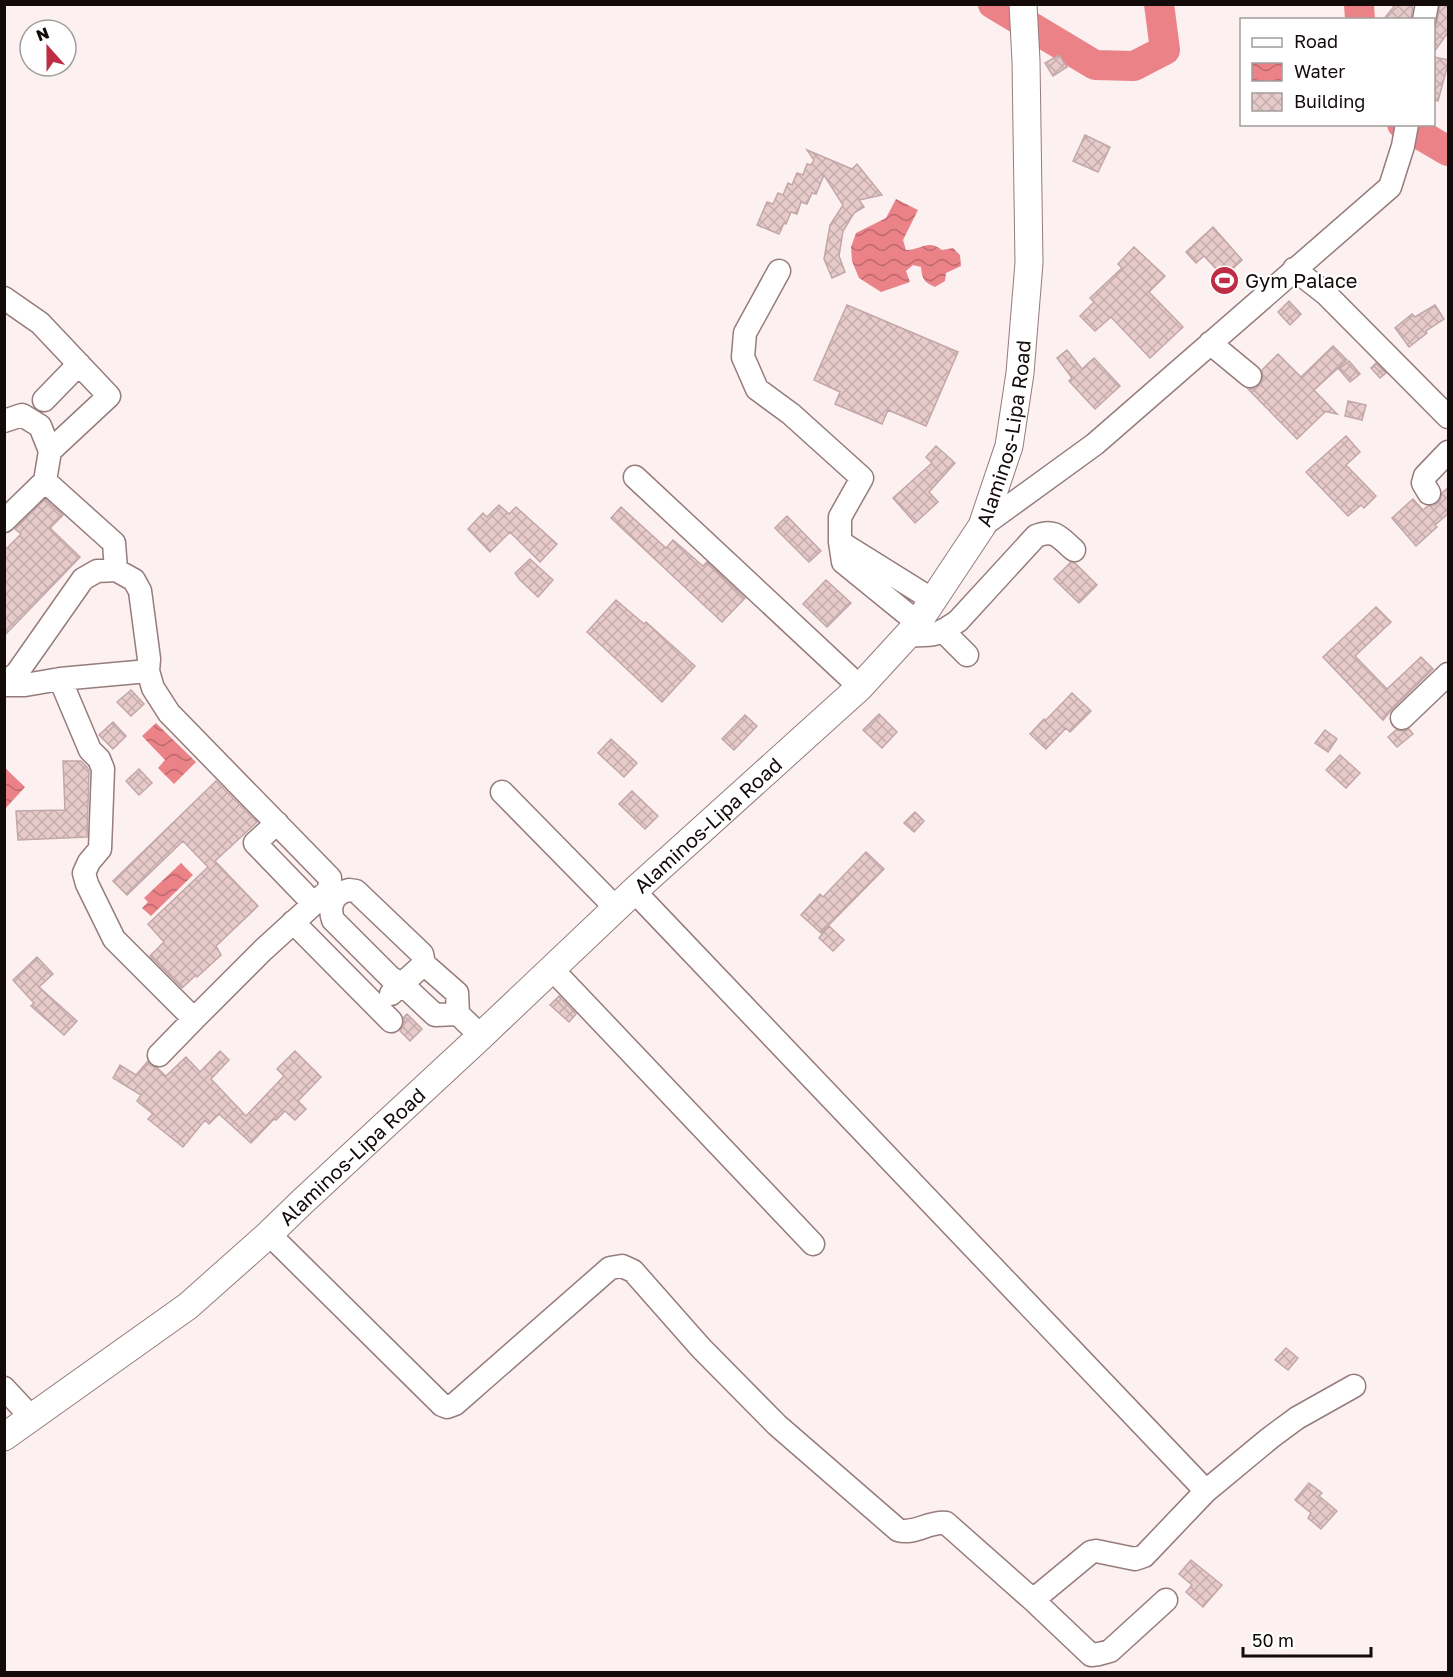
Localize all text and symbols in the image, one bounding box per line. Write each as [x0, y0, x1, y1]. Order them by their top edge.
north arrow [18, 18, 78, 78]
legend [1240, 18, 1435, 126]
text: N [33, 22, 52, 46]
text: Road [1294, 30, 1338, 52]
text: Water [1294, 60, 1345, 82]
text: Building [1294, 90, 1365, 112]
sports icon: Gym Palace [1208, 264, 1240, 296]
place label: Gym Palace [1245, 268, 1357, 292]
street label: Alaminos-Lipa Road [971, 339, 1035, 529]
street label: Alaminos-Lipa Road [629, 752, 786, 898]
street label: Alaminos-Lipa Road [274, 1082, 430, 1230]
scale bar [1243, 1620, 1370, 1658]
text: 50 m [1252, 1629, 1294, 1651]

